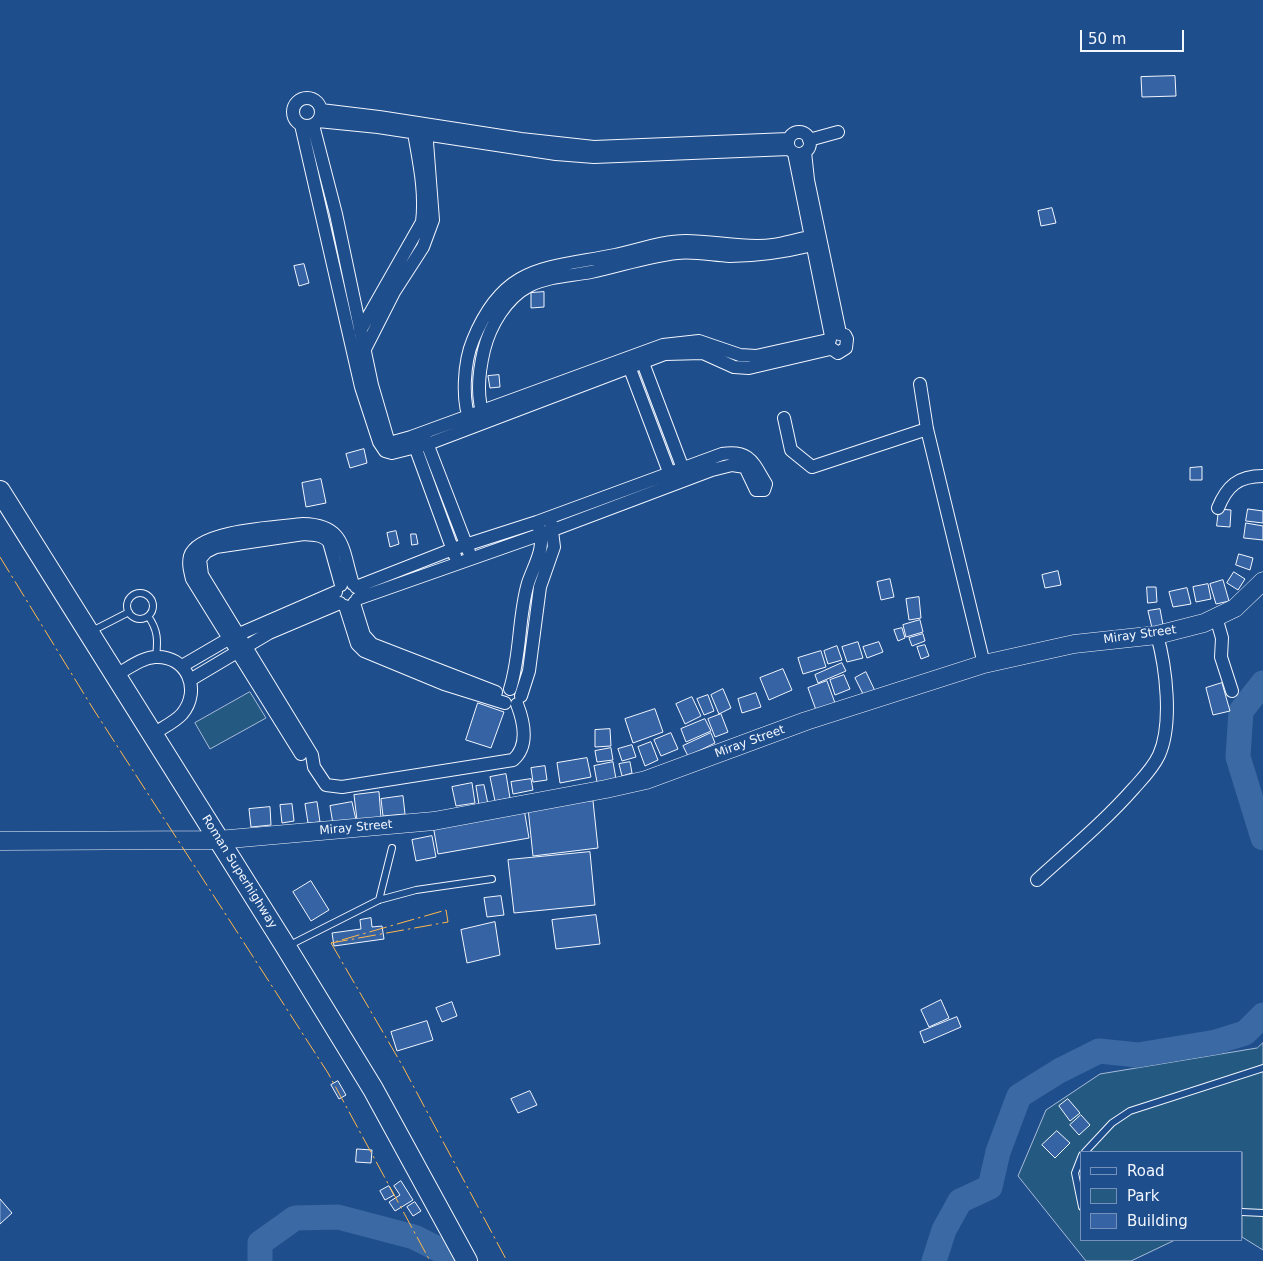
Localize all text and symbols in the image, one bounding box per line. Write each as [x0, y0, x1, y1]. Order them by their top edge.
scale bar [1083, 20, 1187, 52]
text: 50 m [1088, 30, 1126, 48]
street label: Miray Street [1103, 623, 1177, 647]
street label: Miray Street [713, 723, 787, 761]
street label: Roman Superhighway [198, 813, 280, 931]
street label: Miray Street [319, 818, 393, 838]
legend [1080, 1151, 1243, 1241]
text: Road [1127, 1162, 1165, 1180]
text: Park [1127, 1187, 1159, 1205]
text: Building [1127, 1212, 1188, 1230]

